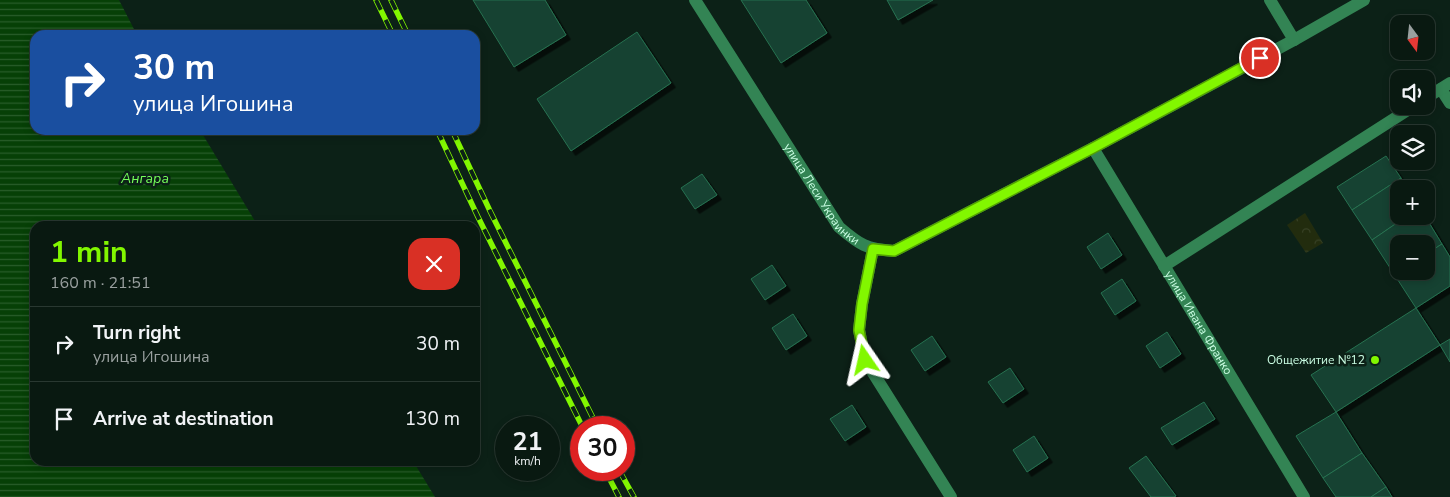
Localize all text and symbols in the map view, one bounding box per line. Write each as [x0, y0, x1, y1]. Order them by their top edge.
north arrow [1390, 15, 1435, 60]
map controls [1390, 15, 1435, 280]
pin [1239, 37, 1281, 79]
text: 30 m [133, 44, 215, 91]
icon: arrive [1246, 44, 1274, 72]
icon: right [50, 50, 115, 115]
button: sound [1390, 70, 1435, 115]
text: улица Игошина [133, 89, 294, 119]
button: layers [1390, 125, 1435, 170]
street label: улица Леси Украинки [780, 140, 863, 249]
water label: Ангара [120, 169, 169, 188]
button: + [1390, 180, 1435, 225]
text: 1 min [50, 232, 128, 273]
button: − [1390, 235, 1435, 280]
button: close [408, 238, 460, 290]
street label: улица Ивана Франко [1161, 268, 1236, 378]
text: 160 m · 21:51 [50, 272, 151, 294]
text: Turn right [93, 320, 180, 346]
icon: right [50, 330, 78, 358]
text: 30 m [416, 331, 460, 357]
position arrow [838, 333, 890, 385]
text: улица Игошина [93, 346, 210, 368]
place label: Общежитие №12 [1267, 352, 1365, 368]
marker: Общежитие №12 [1369, 354, 1381, 366]
icon: arrive [50, 405, 78, 433]
text: Arrive at destination [93, 406, 274, 432]
text: 130 m [405, 406, 460, 432]
speed limit sign: 30 [570, 416, 635, 481]
text: 21 [512, 425, 543, 459]
text: km/h [514, 453, 541, 469]

